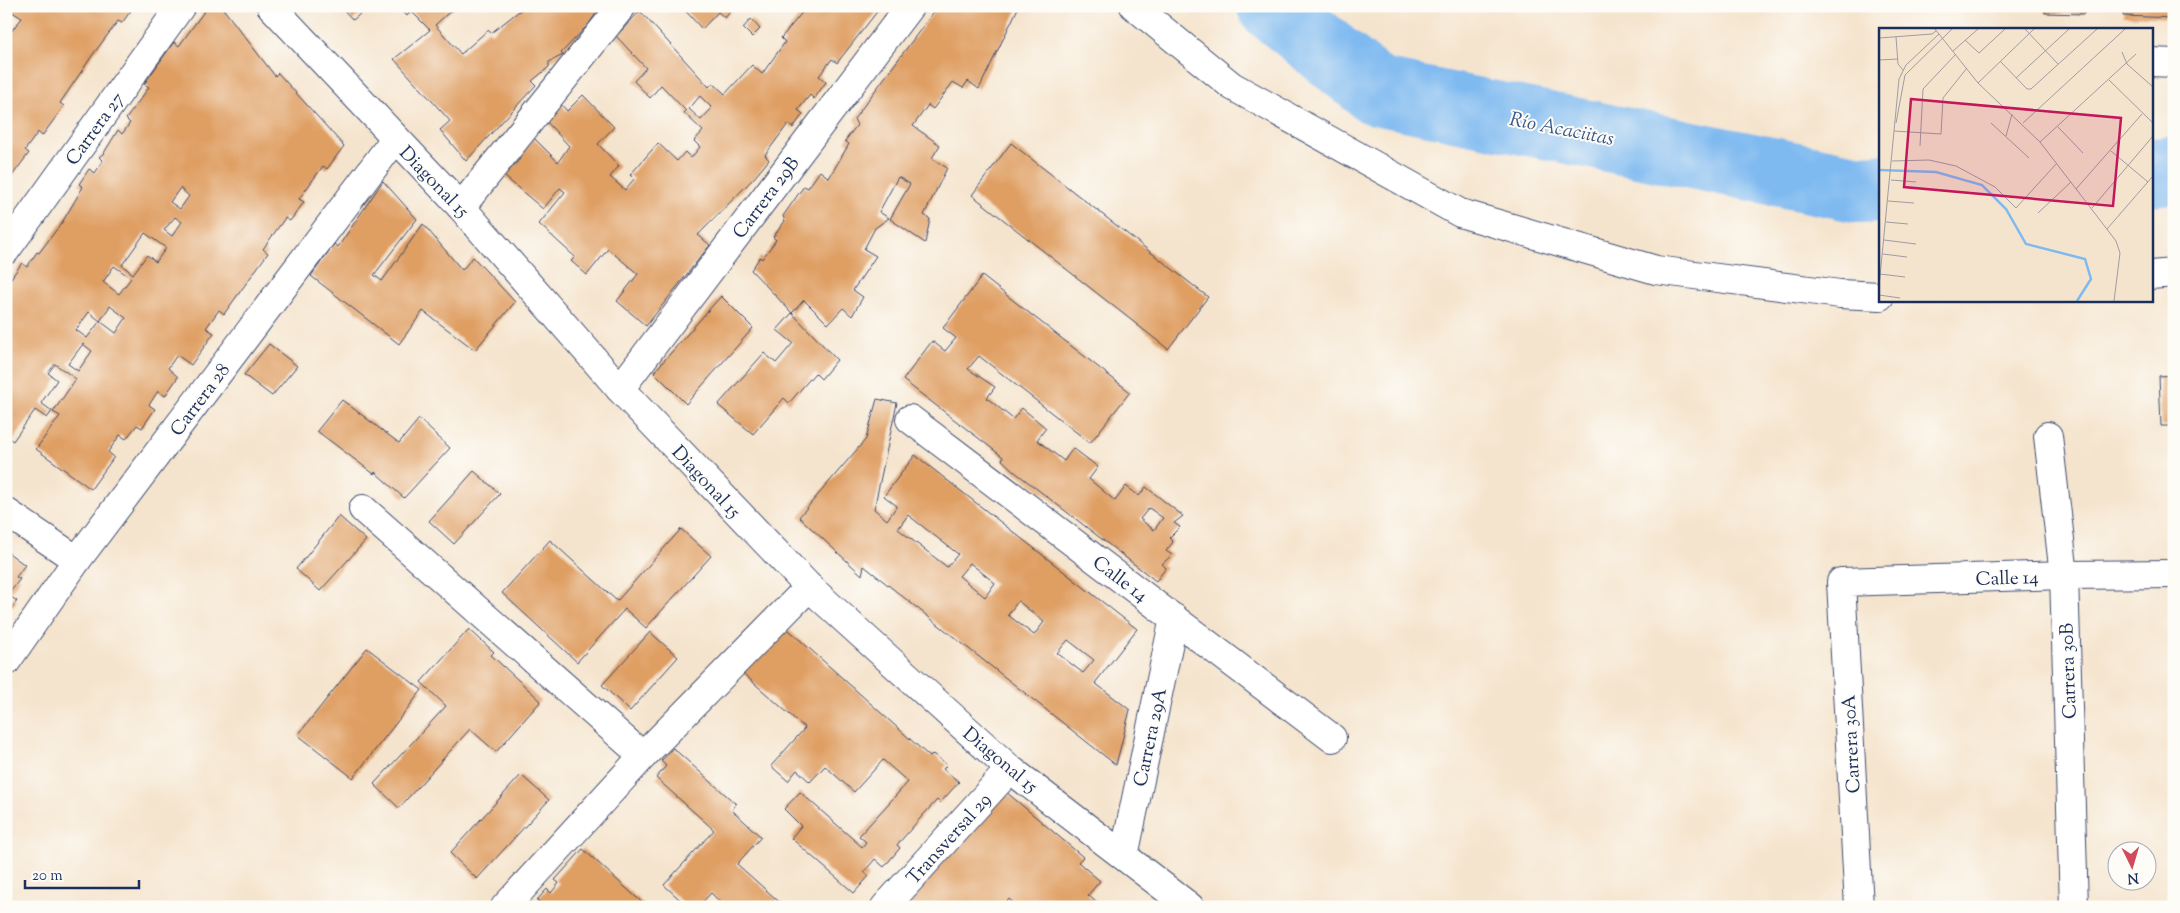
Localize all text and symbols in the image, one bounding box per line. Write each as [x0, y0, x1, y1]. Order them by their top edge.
inset map [1879, 28, 2152, 301]
street label: Carrera 27 [60, 87, 132, 172]
water label: Río Acaciitas [1507, 106, 1617, 155]
street label: Diagonal 15 [392, 141, 475, 225]
street label: Carrera 29B [727, 152, 807, 245]
street label: Carrera 28 [165, 358, 237, 443]
street label: Diagonal 15 [664, 440, 746, 525]
street label: Calle 14 [1086, 550, 1153, 610]
street label: Calle 14 [1975, 565, 2040, 594]
street label: Carrera 30B [2054, 622, 2085, 719]
street label: Carrera 29A [1128, 685, 1175, 789]
street label: Carrera 30A [1836, 693, 1869, 794]
street label: Diagonal 15 [956, 721, 1043, 801]
street label: Transversal 29 [901, 788, 998, 892]
north arrow [2108, 840, 2158, 890]
scale bar [25, 858, 139, 890]
text: 20 m [32, 866, 63, 887]
text: N [2127, 867, 2139, 887]

